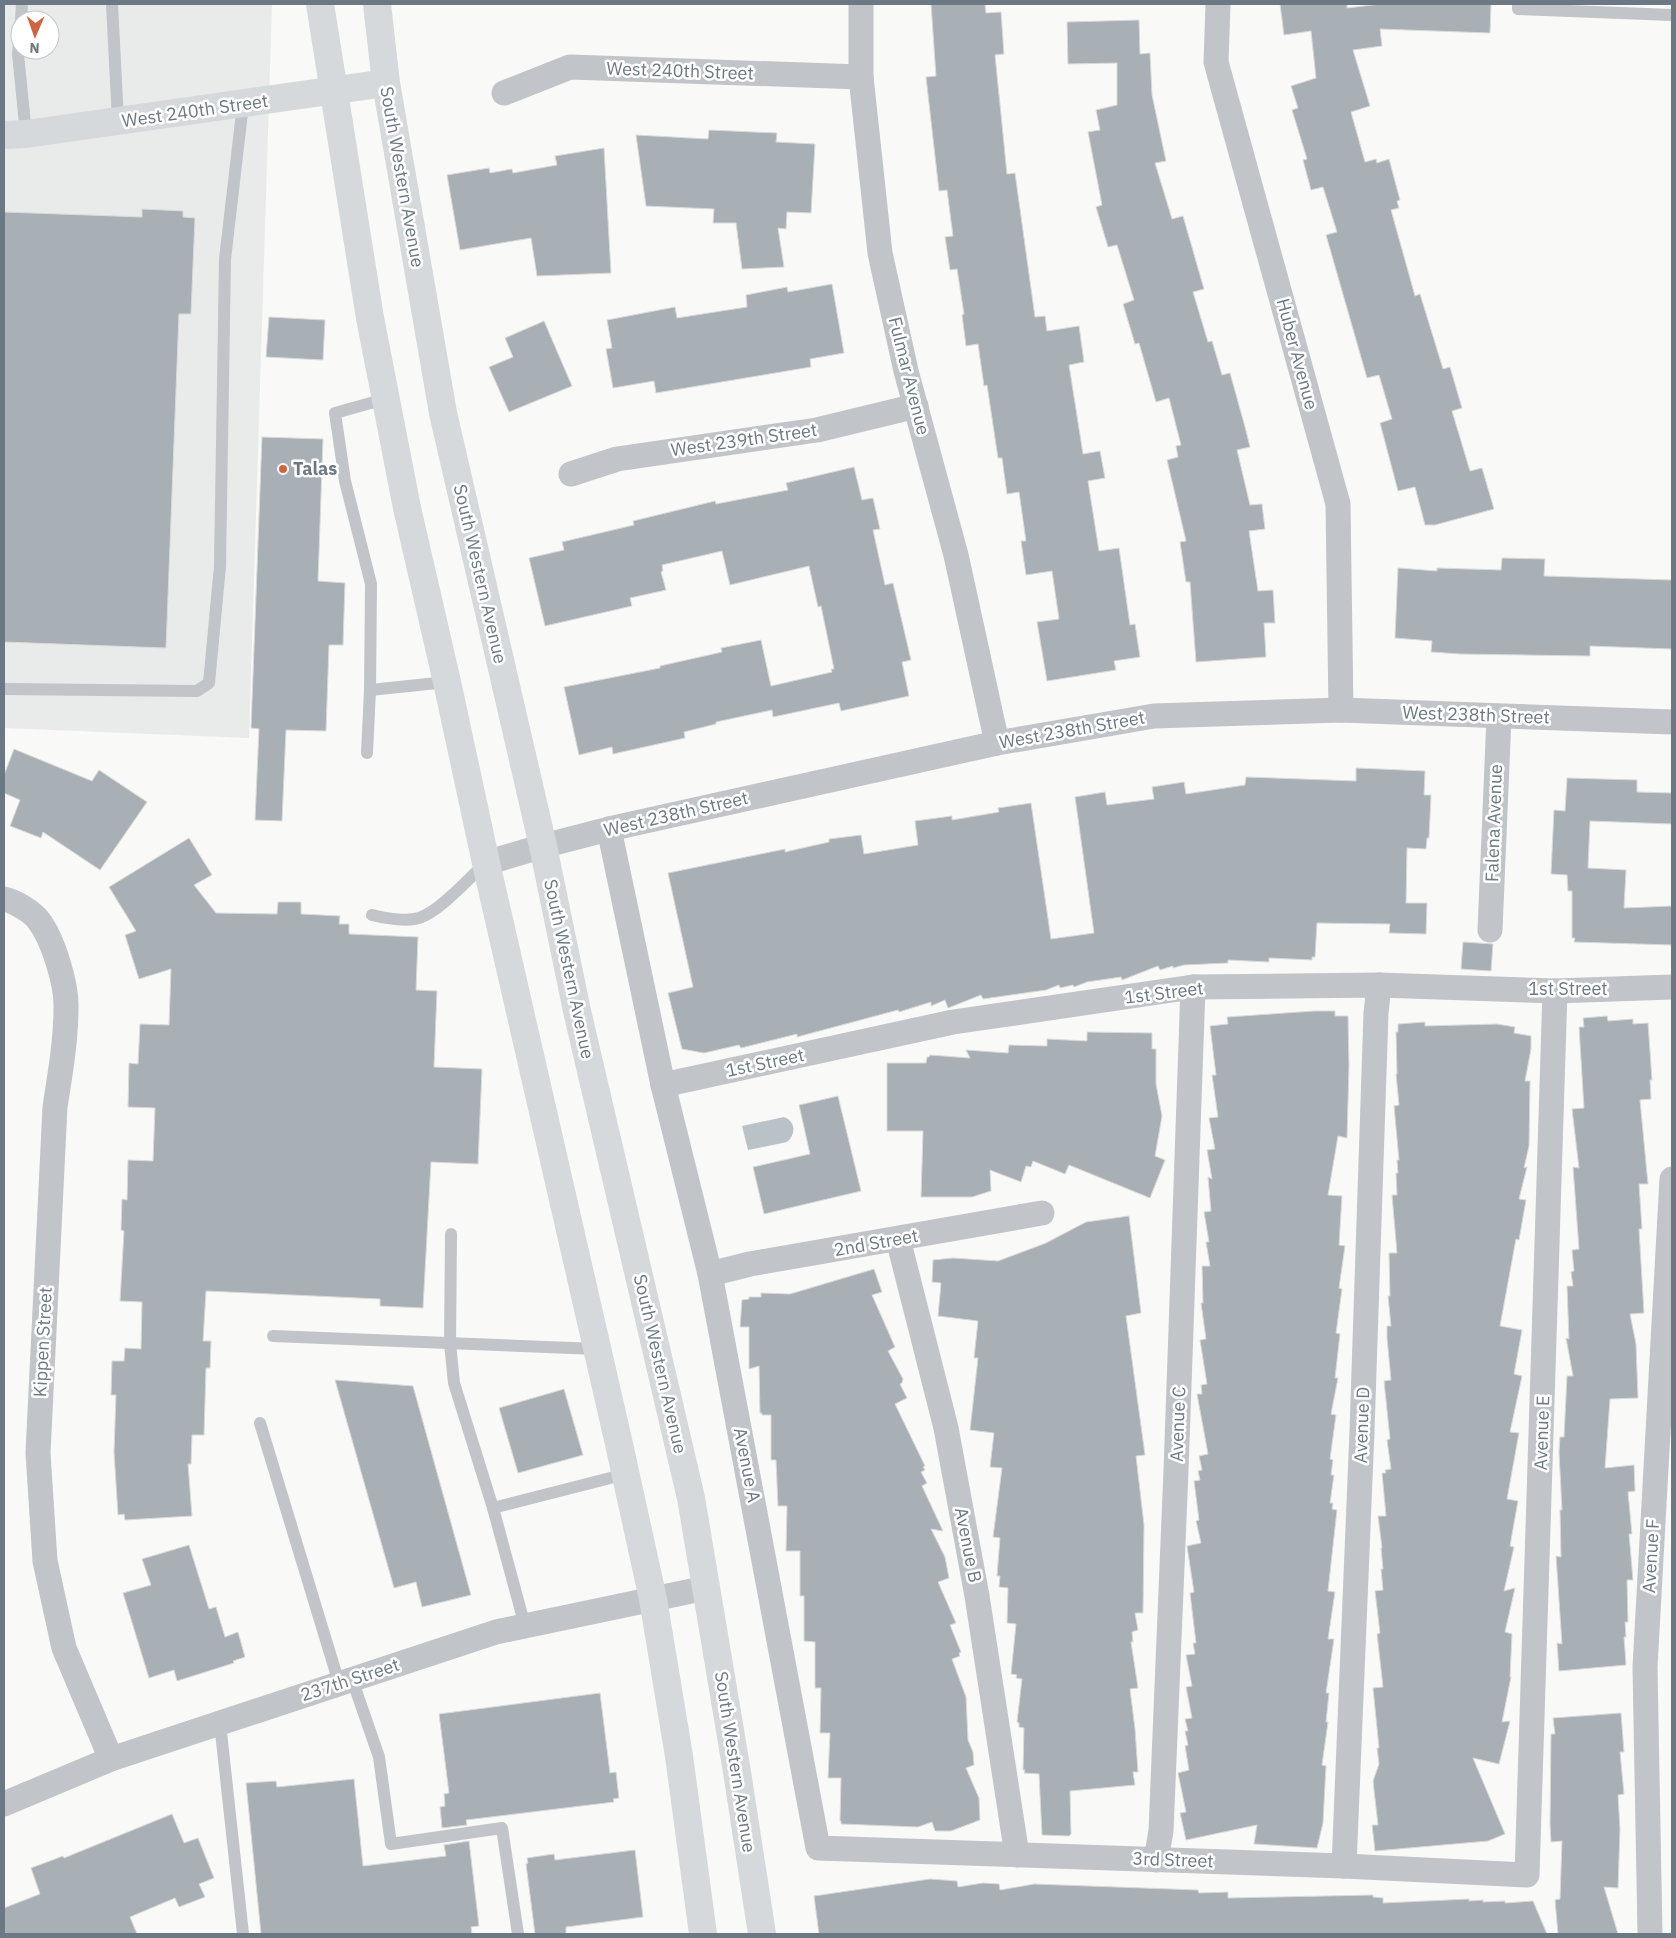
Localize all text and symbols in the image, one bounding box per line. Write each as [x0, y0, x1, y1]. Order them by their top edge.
north arrow [10, 10, 60, 60]
text: N [29, 39, 40, 57]
street label: West 240th Street [606, 56, 754, 85]
street label: South Western Avenue [375, 85, 430, 269]
street label: West 240th Street [120, 89, 270, 132]
street label: Huber Avenue [1272, 296, 1323, 412]
street label: Fulmar Avenue [884, 314, 935, 437]
street label: West 239th Street [669, 418, 819, 461]
place label: Talas [293, 457, 337, 480]
marker: Talas [277, 463, 289, 475]
street label: South Western Avenue [449, 482, 512, 666]
street label: West 238th Street [1402, 700, 1550, 729]
street label: West 238th Street [997, 705, 1147, 754]
street label: Falena Avenue [1480, 764, 1507, 882]
street label: West 238th Street [601, 786, 750, 841]
street label: South Western Avenue [539, 877, 600, 1061]
street label: 1st Street [1123, 976, 1205, 1009]
street label: 1st Street [1528, 977, 1608, 1000]
street label: 1st Street [724, 1043, 806, 1082]
street label: 2nd Street [832, 1224, 920, 1261]
street label: South Western Avenue [629, 1272, 692, 1456]
street label: Kippen Street [28, 1286, 57, 1398]
street label: Avenue C [1165, 1386, 1190, 1462]
street label: Avenue D [1349, 1386, 1374, 1464]
street label: Avenue E [1529, 1395, 1554, 1471]
street label: Avenue A [729, 1425, 766, 1505]
street label: Avenue B [950, 1505, 987, 1584]
street label: Avenue F [1637, 1518, 1664, 1594]
street label: 237th Street [298, 1653, 402, 1706]
street label: South Western Avenue [710, 1670, 761, 1854]
street label: 3rd Street [1132, 1847, 1214, 1872]

